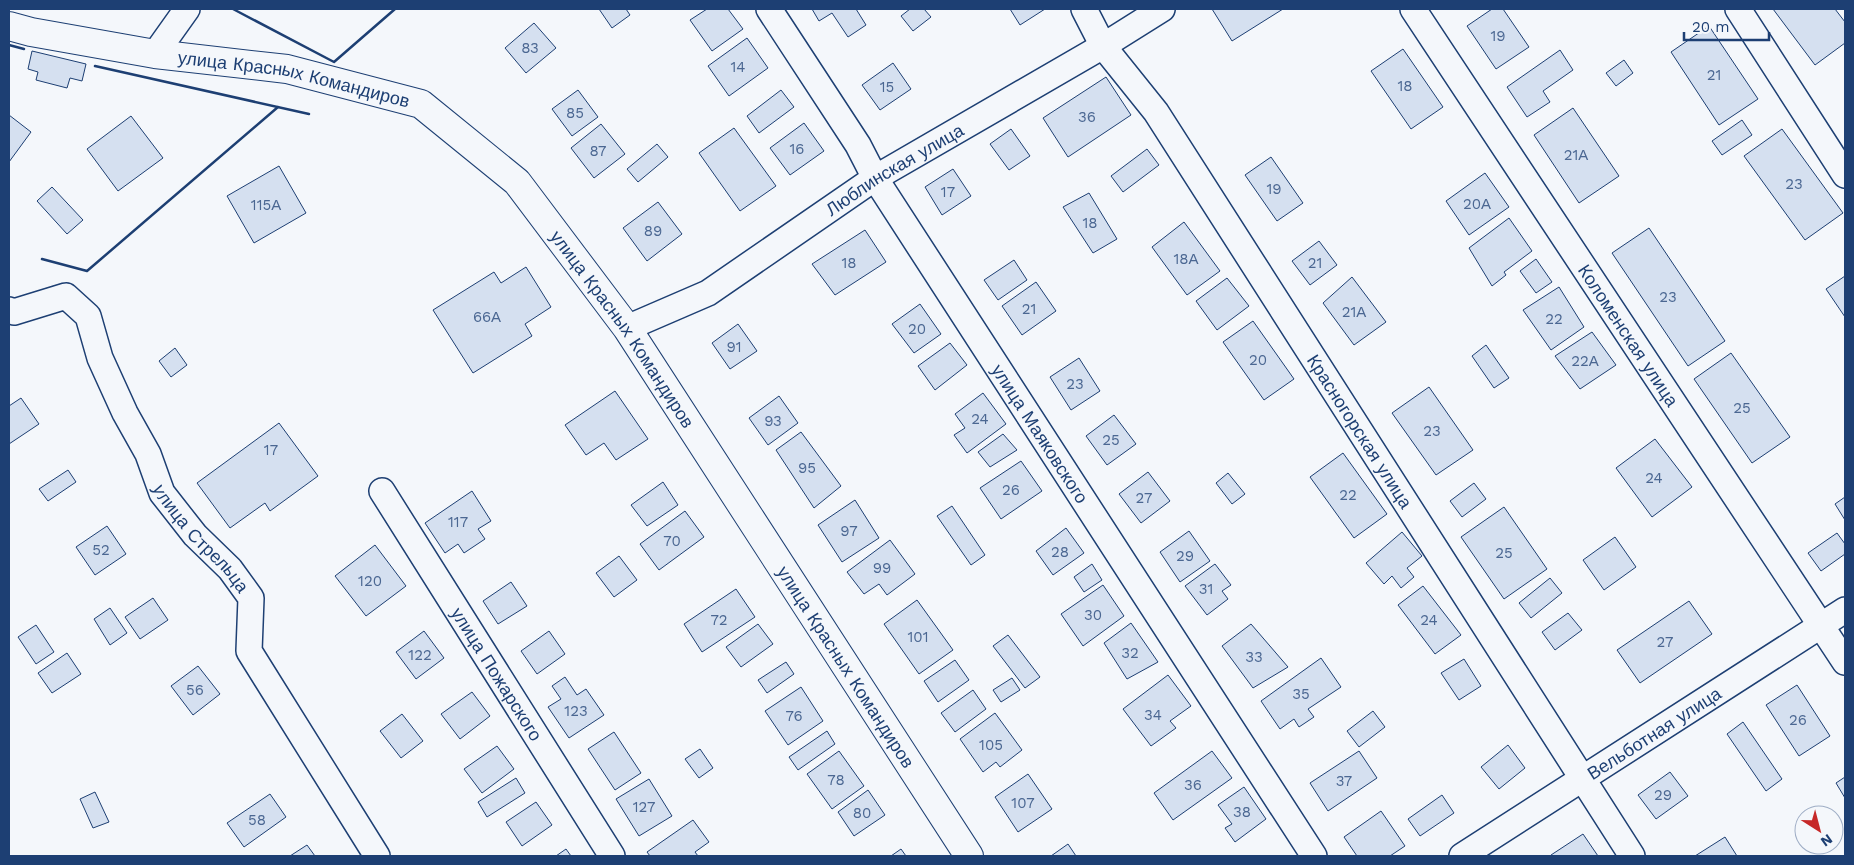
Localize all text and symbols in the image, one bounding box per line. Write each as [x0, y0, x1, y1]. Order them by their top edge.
scale bar [1684, 10, 1769, 42]
text: 20 m [1692, 18, 1730, 36]
house number: 19 [1490, 27, 1506, 45]
house number: 83 [521, 39, 539, 57]
street label: улица Красных Командиров [177, 46, 412, 111]
house number: 14 [730, 58, 746, 76]
house number: 21 [1707, 66, 1721, 84]
house number: 18 [1397, 77, 1413, 95]
house number: 15 [880, 78, 894, 96]
house number: 85 [566, 104, 584, 122]
house number: 36 [1078, 108, 1096, 126]
street label: Люблинская улица [821, 118, 968, 220]
house number: 16 [790, 140, 804, 158]
house number: 87 [589, 142, 607, 160]
house number: 21А [1564, 146, 1588, 164]
house number: 23 [1785, 175, 1803, 193]
house number: 19 [1266, 180, 1282, 198]
house number: 17 [941, 183, 955, 201]
house number: 20А [1463, 195, 1491, 213]
house number: 115А [251, 196, 281, 214]
house number: 18 [1082, 214, 1098, 232]
house number: 89 [644, 222, 662, 240]
street label: улица Красных Командиров [547, 226, 699, 432]
house number: 18А [1173, 250, 1199, 268]
house number: 18 [841, 254, 857, 272]
house number: 21 [1308, 254, 1322, 272]
street label: Коломенская улица [1574, 260, 1684, 411]
house number: 23 [1659, 288, 1677, 306]
house number: 21 [1022, 300, 1036, 318]
house number: 21А [1342, 303, 1366, 321]
house number: 66А [473, 308, 501, 326]
house number: 22 [1545, 310, 1563, 328]
house number: 20 [908, 320, 926, 338]
house number: 91 [726, 338, 742, 356]
street label: Красногорская улица [1303, 350, 1418, 513]
house number: 20 [1249, 351, 1267, 369]
house number: 22А [1571, 352, 1599, 370]
street label: улица Маяковского [988, 360, 1093, 507]
house number: 23 [1066, 375, 1084, 393]
house number: 25 [1733, 399, 1751, 417]
house number: 24 [971, 410, 989, 428]
house number: 93 [764, 412, 782, 430]
house number: 23 [1423, 422, 1441, 440]
house number: 25 [1102, 431, 1120, 449]
house number: 17 [264, 441, 278, 459]
house number: 95 [798, 459, 816, 477]
house number: 24 [1645, 469, 1663, 487]
house number: 26 [1002, 481, 1020, 499]
street label: улица Стрельца [149, 482, 254, 597]
house number: 22 [1339, 486, 1357, 504]
house number: 27 [1136, 489, 1152, 507]
house number: 117 [448, 513, 468, 531]
house number: 97 [840, 522, 858, 540]
house number: 70 [663, 532, 681, 550]
house number: 52 [92, 541, 110, 559]
house number: 28 [1051, 543, 1069, 561]
house number: 25 [1495, 544, 1513, 562]
house number: 29 [1176, 547, 1194, 565]
house number: 99 [873, 559, 891, 577]
street label: улица Красных Командиров [773, 562, 919, 771]
house number: 120 [358, 572, 382, 590]
house number: 31 [1199, 580, 1213, 598]
street label: улица Пожарского [447, 603, 547, 744]
house number: 30 [1084, 606, 1102, 624]
house number: 72 [710, 611, 728, 629]
house number: 24 [1420, 611, 1438, 629]
house number: 101 [907, 628, 929, 646]
house number: 27 [1657, 633, 1673, 651]
house number: 32 [1121, 644, 1139, 662]
house number: 122 [408, 646, 432, 664]
house number: 33 [1245, 648, 1263, 666]
house number: 56 [186, 681, 204, 699]
street label: Вельботная улица [1583, 682, 1726, 783]
house number: 35 [1292, 685, 1310, 703]
house number: 123 [564, 702, 588, 720]
house number: 34 [1144, 706, 1162, 724]
house number: 76 [785, 707, 803, 725]
house number: 26 [1789, 711, 1807, 729]
house number: 105 [979, 736, 1003, 754]
house number: 78 [827, 771, 845, 789]
house number: 37 [1336, 772, 1352, 790]
house number: 36 [1184, 776, 1202, 794]
house number: 29 [1654, 786, 1672, 804]
house number: 107 [1011, 794, 1035, 812]
house number: 127 [633, 798, 655, 816]
house number: 38 [1233, 803, 1251, 821]
house number: 80 [853, 804, 871, 822]
north arrow [1794, 805, 1844, 855]
house number: 58 [248, 811, 266, 829]
text: N [1818, 831, 1836, 850]

